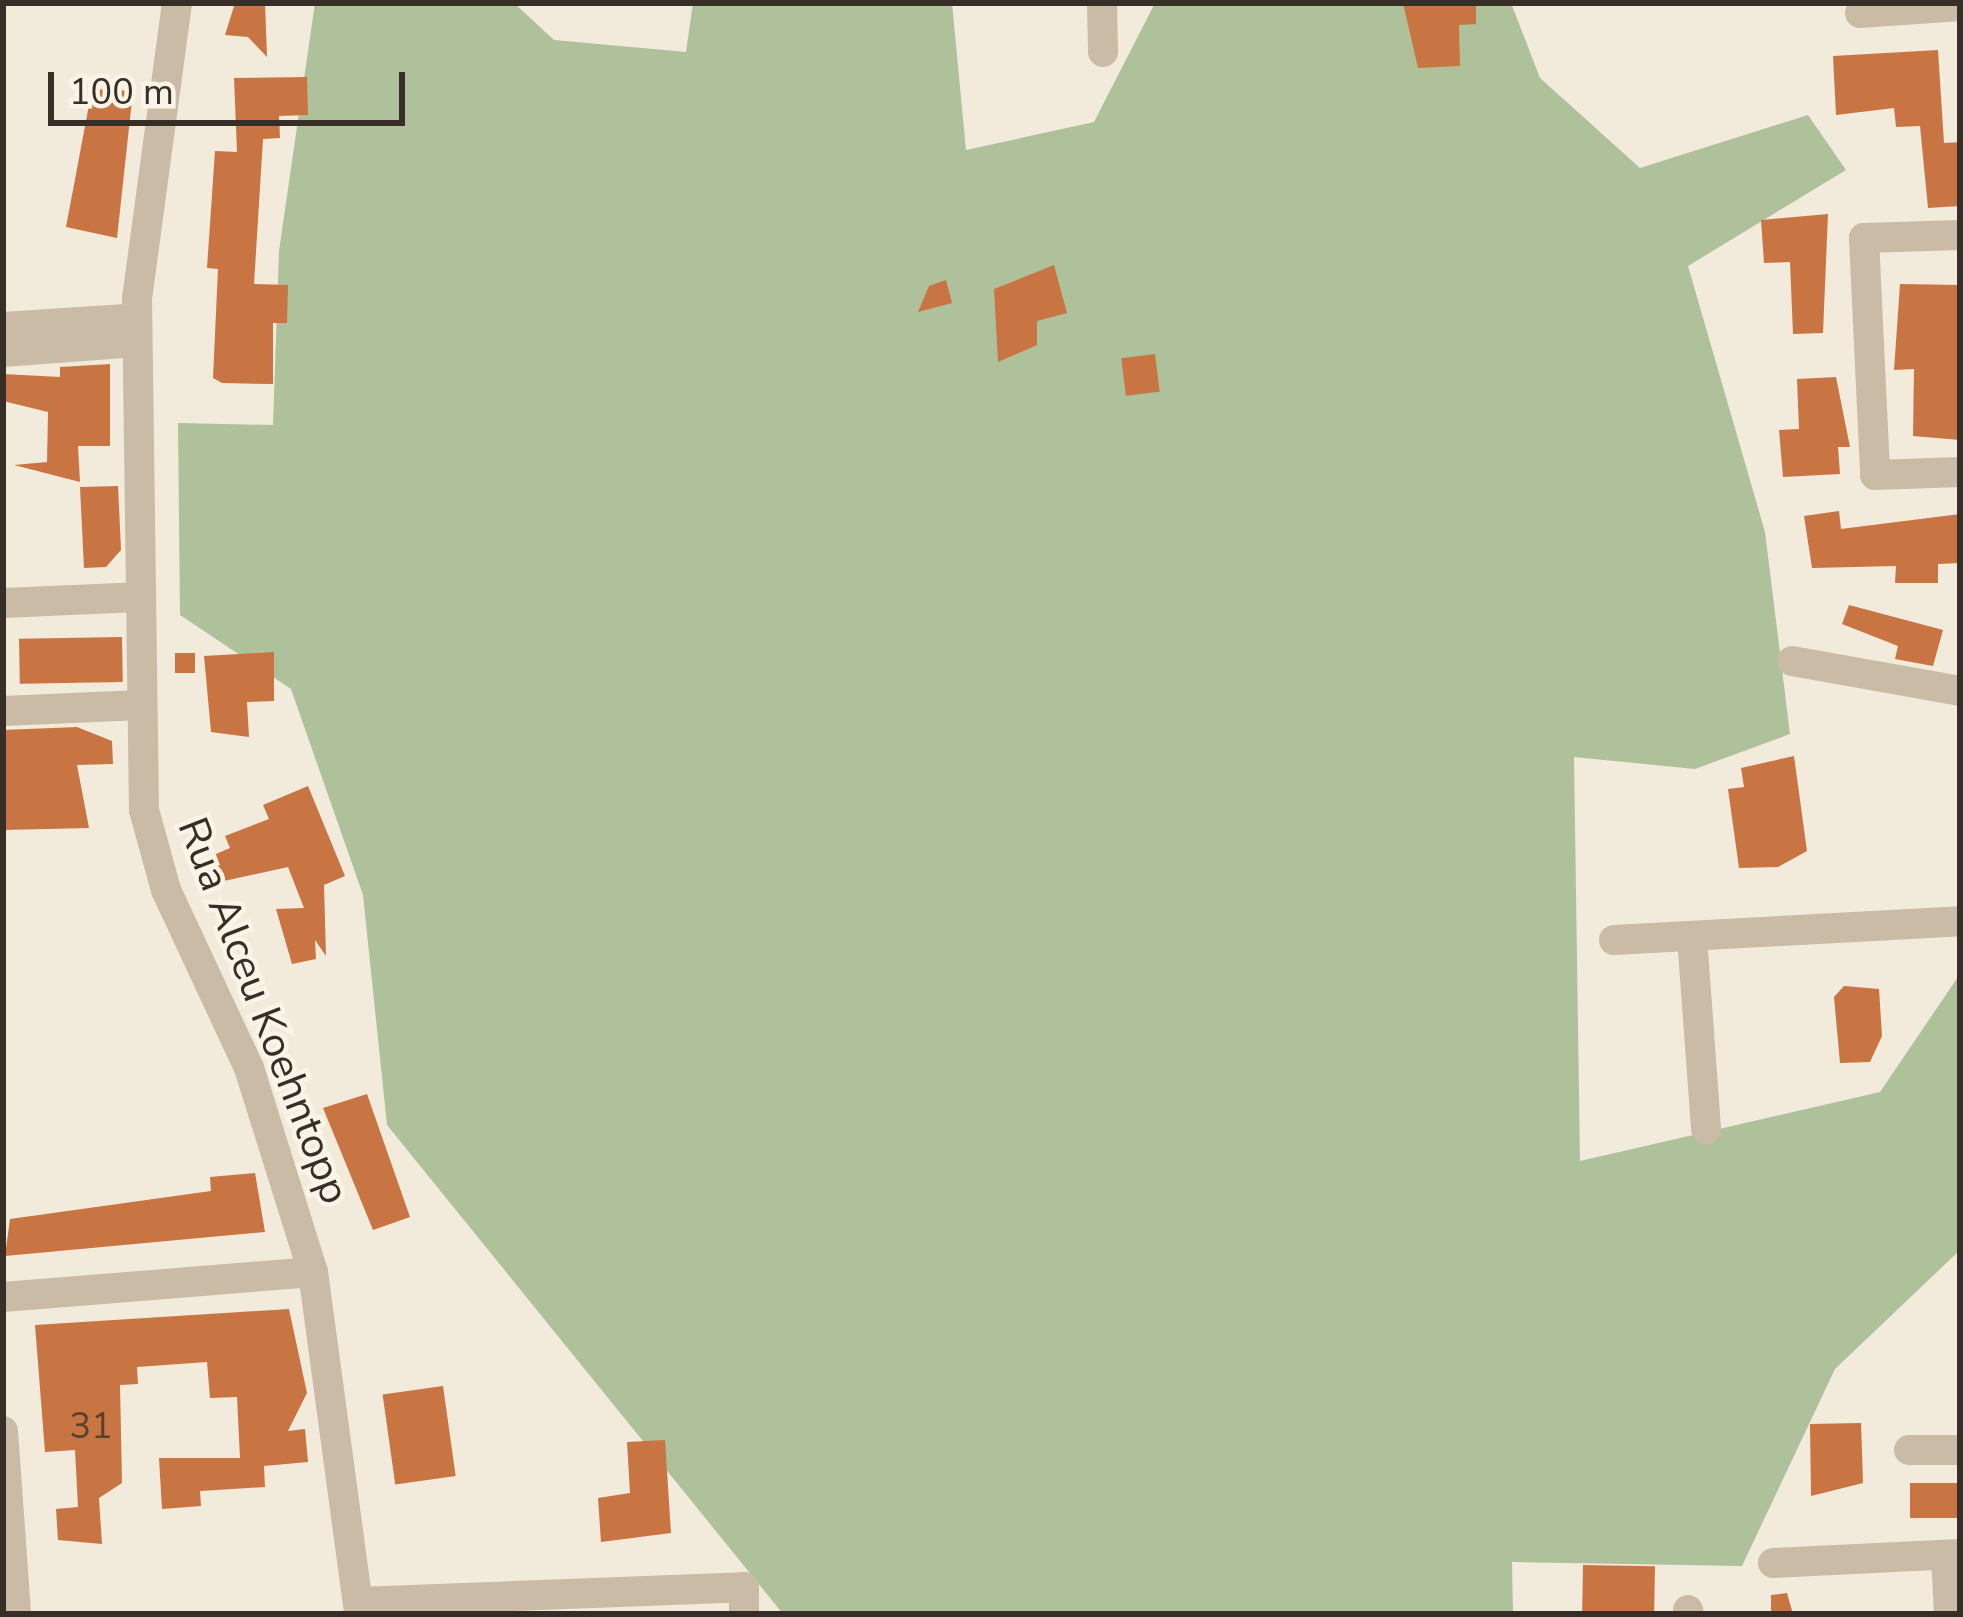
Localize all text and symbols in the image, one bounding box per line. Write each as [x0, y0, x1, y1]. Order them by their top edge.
scale bar [54, 48, 411, 122]
text: 100 m [69, 68, 174, 117]
street label: Rua Alceu Koehntopp [166, 811, 360, 1211]
house number: 31 [69, 1405, 113, 1449]

